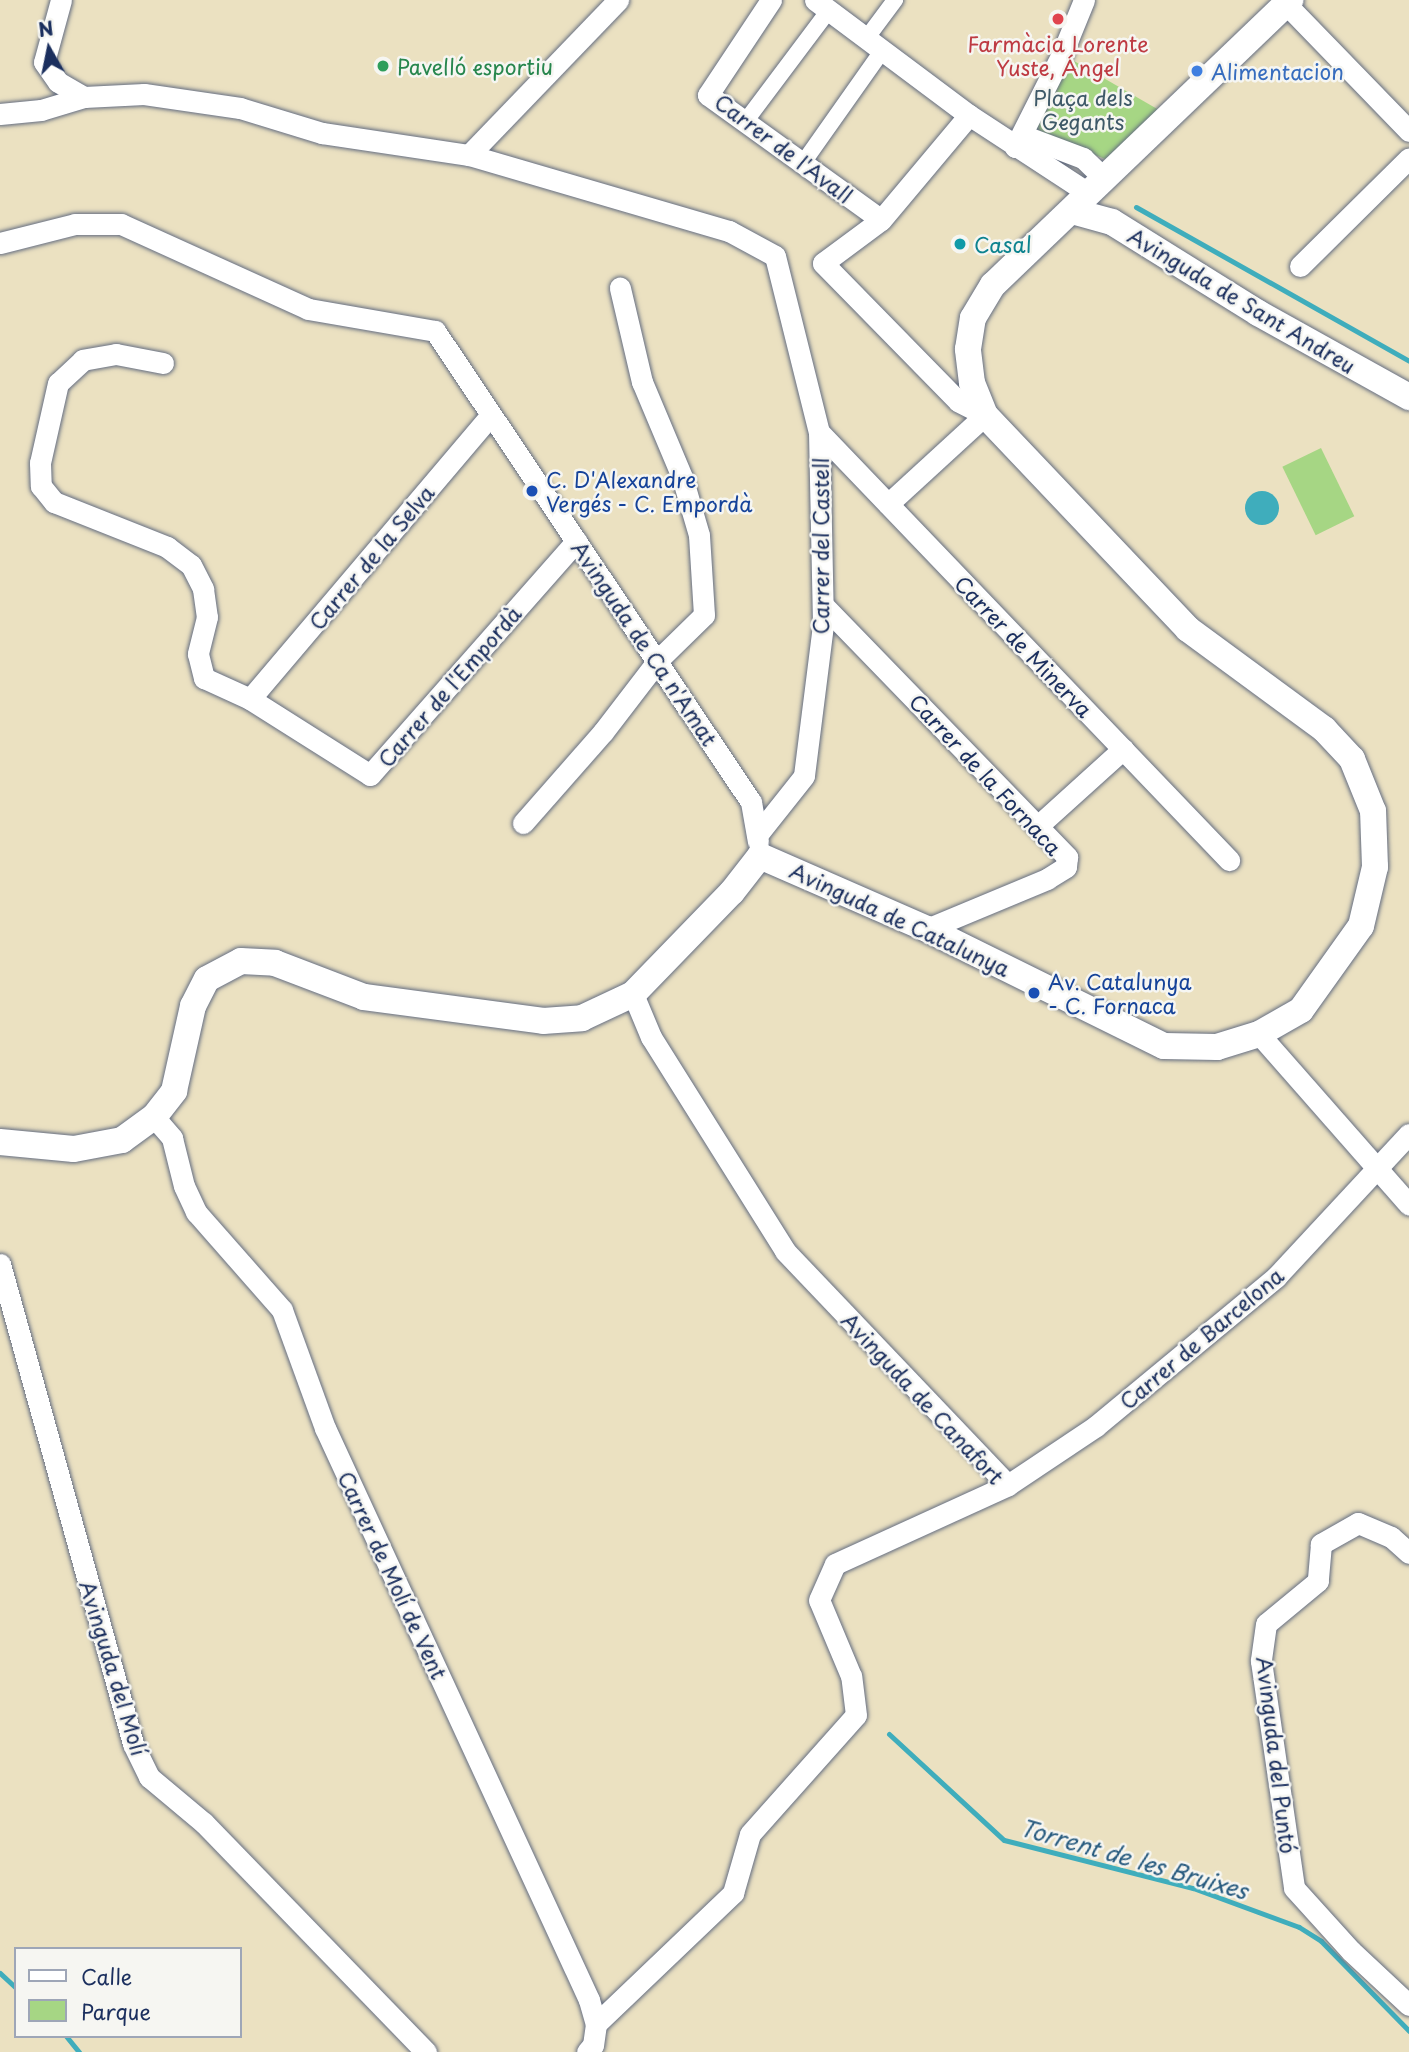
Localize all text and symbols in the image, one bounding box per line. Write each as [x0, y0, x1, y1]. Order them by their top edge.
marker: Farmàcia Lorente Yuste, Ángel [1050, 11, 1066, 27]
text: N [36, 13, 55, 43]
north arrow [14, 14, 84, 84]
place label: Farmàcia Lorente Yuste, Ángel [968, 30, 1148, 80]
place label: Pavelló esportiu [397, 53, 553, 79]
marker: Pavelló esportiu [375, 58, 391, 74]
place label: Alimentacion [1211, 58, 1344, 84]
marker: Alimentacion [1189, 63, 1205, 79]
park label: Plaça dels Gegants [1033, 84, 1133, 134]
street label: Carrer de l'Avall [710, 88, 858, 208]
street label: Avinguda de Sant Andreu [1124, 222, 1360, 378]
place label: Casal [974, 231, 1032, 257]
marker: Casal [952, 236, 968, 252]
street label: Carrer del Castell [807, 456, 833, 636]
place label: C. D'Alexandre Vergés - C. Empordà [546, 466, 754, 516]
street label: Carrer de la Selva [302, 478, 440, 636]
marker: C. D'Alexandre Vergés - C. Empordà [524, 483, 540, 499]
street label: Avinguda de Ca n'Amat [567, 536, 723, 750]
street label: Carrer de Minerva [950, 570, 1098, 722]
street label: Carrer de l'Empordà [372, 600, 526, 772]
street label: Carrer de la Fornaca [904, 688, 1068, 860]
street label: Avinguda de Catalunya [787, 857, 1013, 981]
place label: Av. Catalunya - C. Fornaca [1048, 968, 1191, 1018]
marker: Av. Catalunya - C. Fornaca [1026, 985, 1042, 1001]
street label: Carrer de Barcelona [1114, 1262, 1288, 1414]
street label: Avinguda de Canafort [837, 1307, 1009, 1489]
street label: Carrer de Molí de Vent [333, 1466, 453, 1684]
street label: Avinguda del Molí [75, 1578, 153, 1758]
street label: Avinguda del Puntó [1253, 1656, 1301, 1854]
water label: Torrent de les Bruixes [1015, 1813, 1253, 1905]
legend [14, 1947, 242, 2038]
text: Calle [81, 1960, 132, 1992]
text: Parque [81, 1995, 151, 2027]

